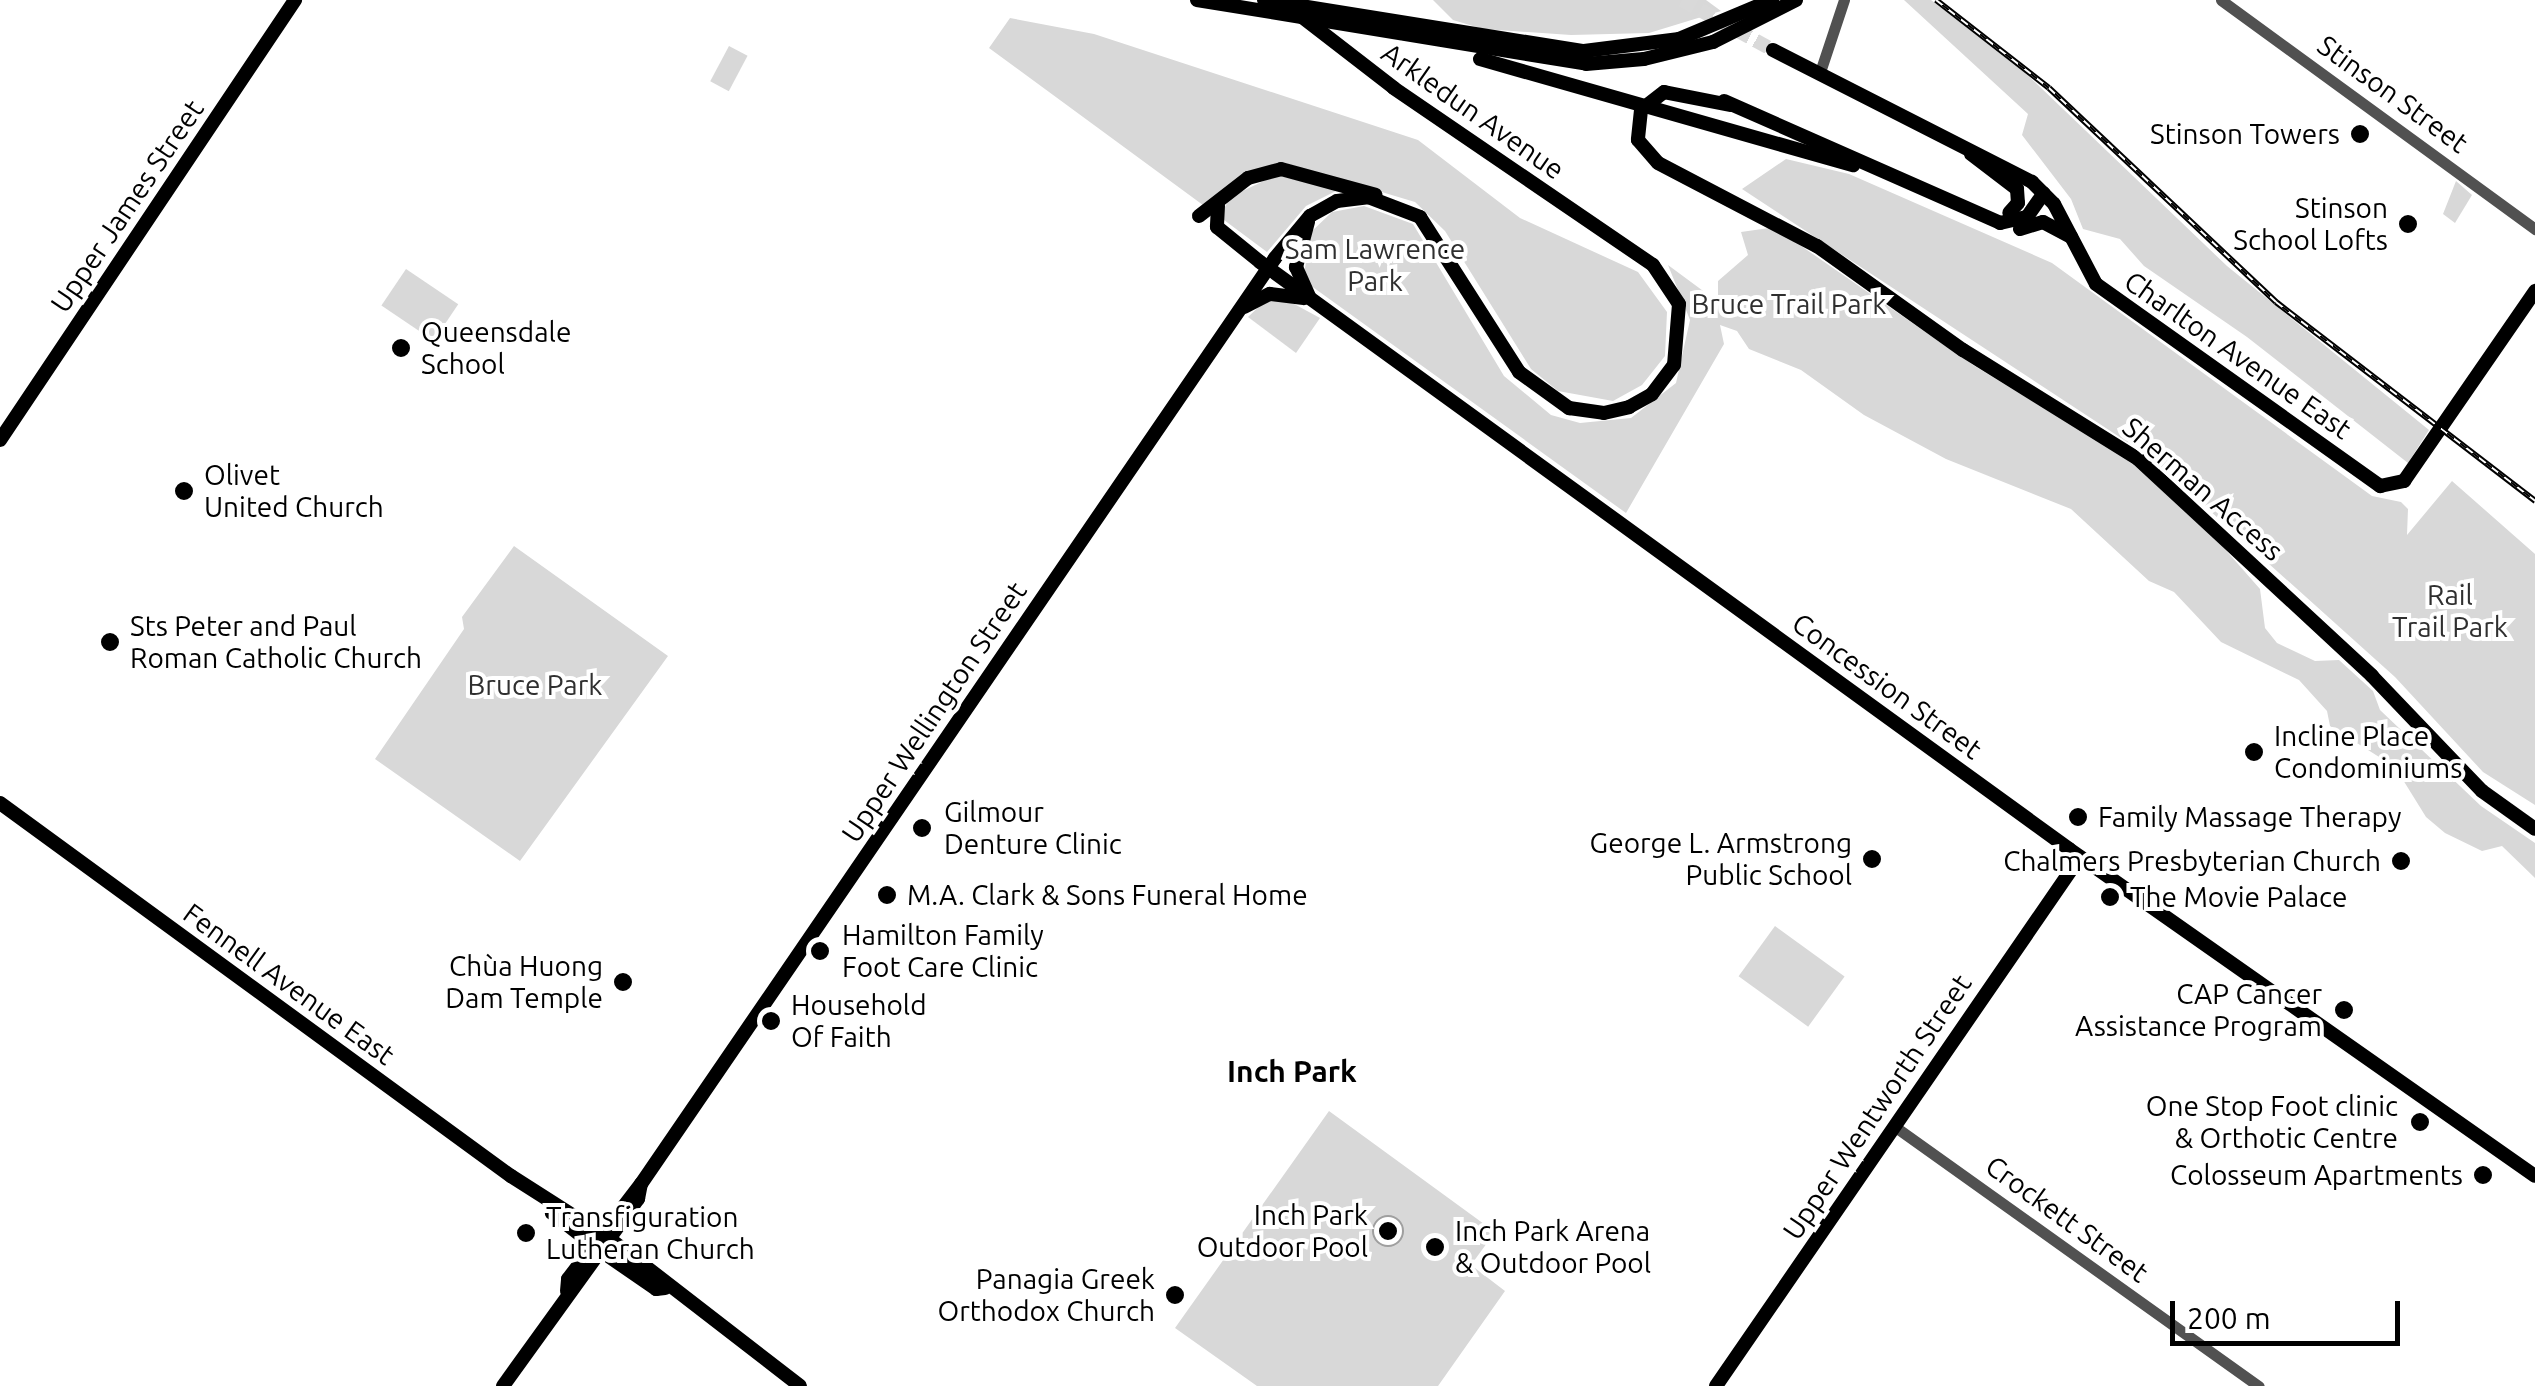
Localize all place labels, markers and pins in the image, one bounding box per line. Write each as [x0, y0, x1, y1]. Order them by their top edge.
place label: Stinson Towers [2150, 117, 2340, 151]
marker: Stinson Towers [2349, 123, 2371, 145]
place label: Stinson School Lofts [2233, 191, 2388, 257]
marker: Stinson School Lofts [2397, 213, 2419, 235]
place label: Queensdale School [421, 315, 571, 381]
marker: Queensdale School [390, 337, 412, 359]
place label: Olivet United Church [204, 458, 384, 524]
marker: Olivet United Church [173, 480, 195, 502]
place label: Sts Peter and Paul Roman Catholic Church [130, 609, 422, 675]
marker: Sts Peter and Paul Roman Catholic Church [99, 631, 121, 653]
place label: Incline Place Condominiums [2274, 719, 2462, 785]
marker: Incline Place Condominiums [2243, 741, 2265, 763]
place label: Gilmour Denture Clinic [944, 795, 1122, 861]
place label: Family Massage Therapy [2098, 800, 2401, 834]
marker: Family Massage Therapy [2067, 806, 2089, 828]
marker: Gilmour Denture Clinic [909, 815, 935, 841]
place label: George L. Armstrong Public School [1590, 826, 1852, 892]
place label: Chalmers Presbyterian Church [2003, 844, 2381, 878]
marker: George L. Armstrong Public School [1861, 848, 1883, 870]
marker: Chalmers Presbyterian Church [2390, 850, 2412, 872]
place label: M.A. Clark & Sons Funeral Home [907, 878, 1308, 912]
place label: The Movie Palace [2130, 880, 2347, 914]
marker: M.A. Clark & Sons Funeral Home [876, 884, 898, 906]
marker: The Movie Palace [2099, 886, 2121, 908]
place label: Hamilton Family Foot Care Clinic [842, 918, 1044, 984]
marker: Hamilton Family Foot Care Clinic [807, 938, 833, 964]
place label: Chùa Huong Dam Temple [445, 949, 603, 1015]
marker: Chùa Huong Dam Temple [612, 971, 634, 993]
place label: CAP Cancer Assistance Program [2075, 977, 2322, 1043]
place label: Household Of Faith [791, 988, 927, 1054]
marker: CAP Cancer Assistance Program [2331, 997, 2357, 1023]
marker: Household Of Faith [760, 1010, 782, 1032]
place label: One Stop Foot clinic & Orthotic Centre [2146, 1089, 2398, 1155]
marker: One Stop Foot clinic & Orthotic Centre [2407, 1109, 2433, 1135]
place label: Colosseum Apartments [2170, 1158, 2463, 1192]
marker: Colosseum Apartments [2472, 1164, 2494, 1186]
place label: Inch Park Outdoor Pool [1197, 1198, 1368, 1264]
place label: Transfiguration Lutheran Church [546, 1200, 755, 1266]
place label: Inch Park Arena & Outdoor Pool [1455, 1214, 1651, 1280]
marker: Inch Park Outdoor Pool [1377, 1220, 1399, 1242]
marker: Transfiguration Lutheran Church [515, 1222, 537, 1244]
marker: Inch Park Arena & Outdoor Pool [1424, 1236, 1446, 1258]
place label: Panagia Greek Orthodox Church [938, 1262, 1155, 1328]
marker: Panagia Greek Orthodox Church [1164, 1284, 1186, 1306]

